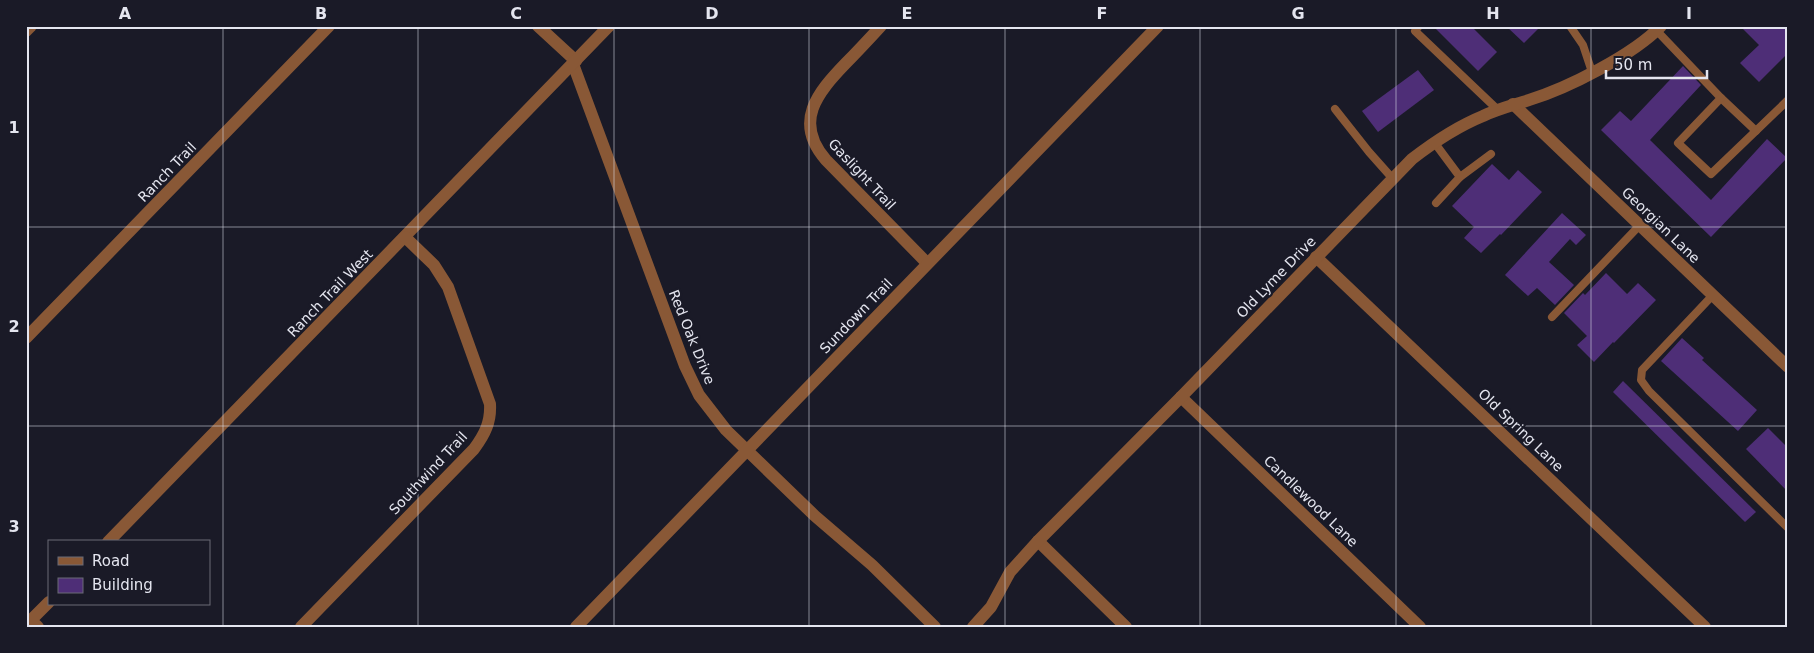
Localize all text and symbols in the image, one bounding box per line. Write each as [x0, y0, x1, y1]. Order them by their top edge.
text: A [119, 4, 132, 23]
text: B [315, 4, 327, 23]
text: C [510, 4, 522, 23]
text: D [705, 4, 719, 23]
text: E [902, 4, 912, 23]
text: F [1097, 4, 1107, 23]
text: G [1291, 4, 1305, 23]
text: H [1486, 4, 1500, 23]
text: I [1686, 4, 1692, 23]
scale bar [1606, 48, 1708, 80]
text: 50 m [1614, 56, 1652, 74]
text: 1 [8, 118, 20, 137]
street label: Gaslight Trail [825, 135, 899, 213]
street label: Ranch Trail [135, 139, 199, 205]
street label: Georgian Lane [1619, 184, 1703, 266]
street label: Old Lyme Drive [1233, 233, 1319, 321]
street label: Ranch Trail West [284, 246, 376, 340]
street label: Sundown Trail [816, 275, 896, 357]
street label: Red Oak Drive [666, 287, 718, 387]
text: 2 [8, 317, 20, 336]
street label: Old Spring Lane [1475, 385, 1567, 475]
street label: Southwind Trail [386, 428, 470, 518]
street label: Candlewood Lane [1261, 452, 1361, 550]
text: 3 [8, 517, 20, 536]
legend [48, 540, 210, 606]
text: Road [92, 552, 130, 570]
text: Building [92, 576, 153, 594]

